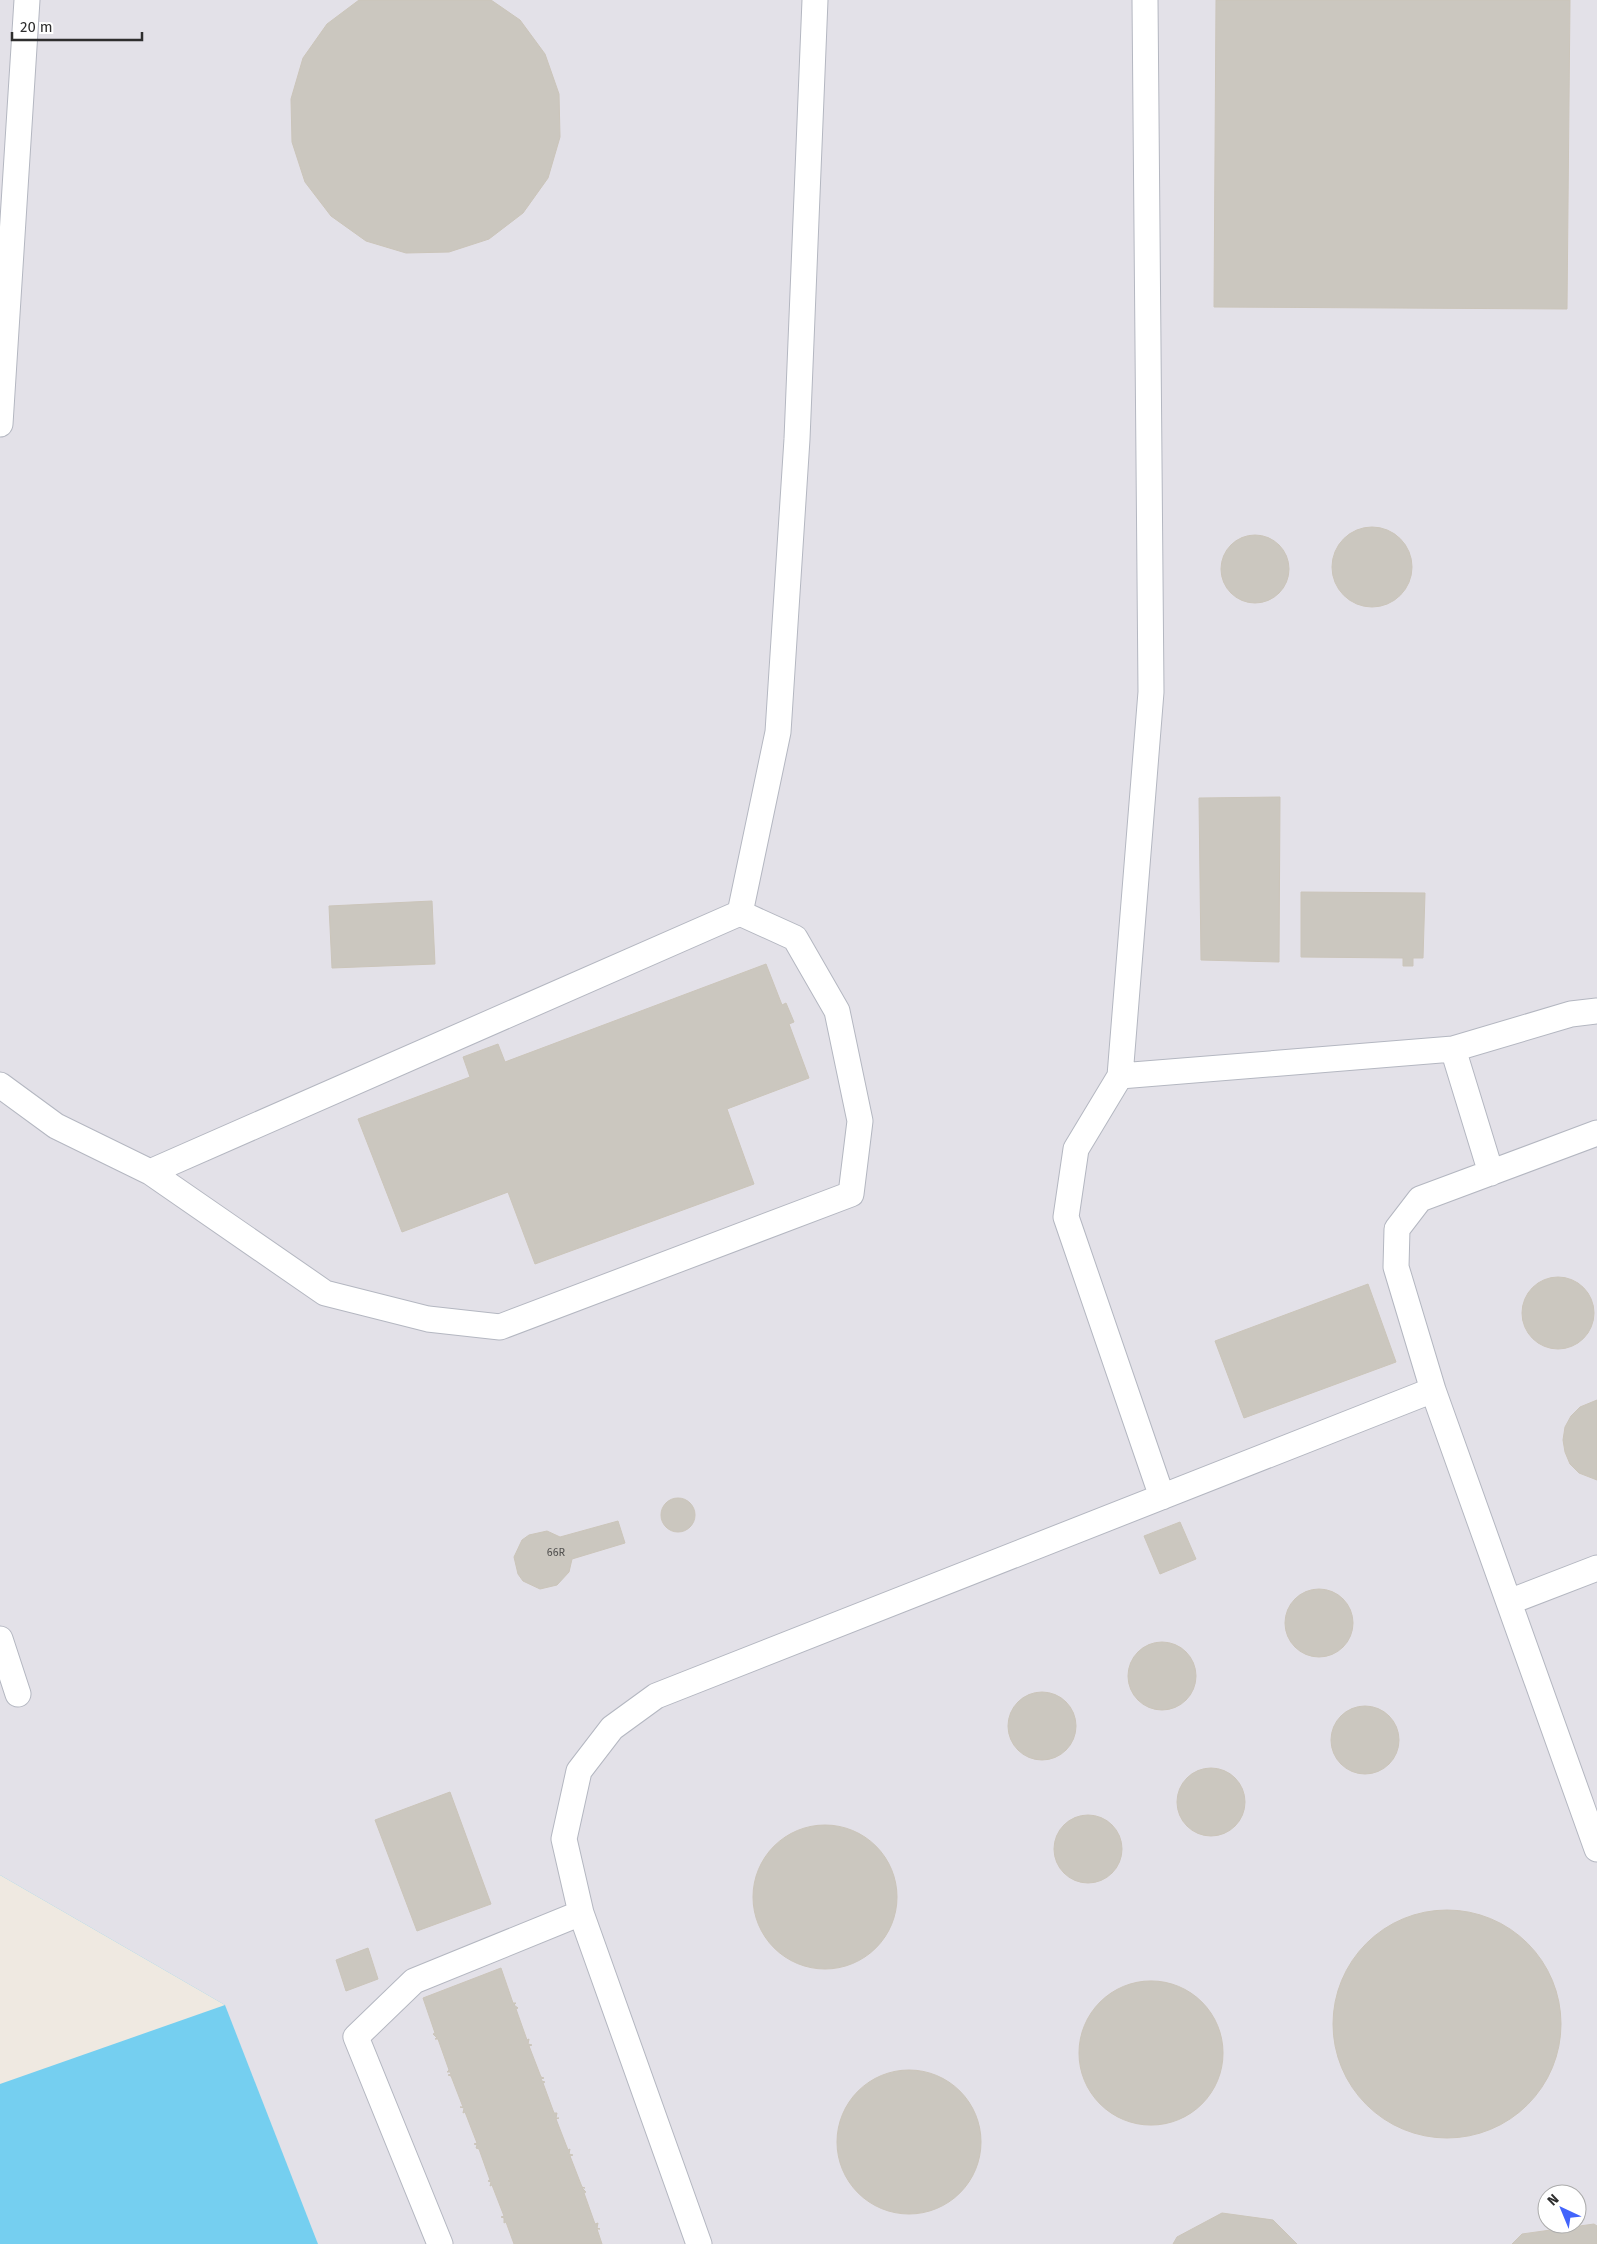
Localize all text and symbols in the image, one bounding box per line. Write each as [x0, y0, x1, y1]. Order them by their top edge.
scale bar [12, 10, 142, 42]
text: 20 m [20, 18, 53, 36]
house number: 66R [547, 1546, 566, 1559]
north arrow [1537, 2184, 1587, 2234]
text: N [1544, 2191, 1563, 2209]

